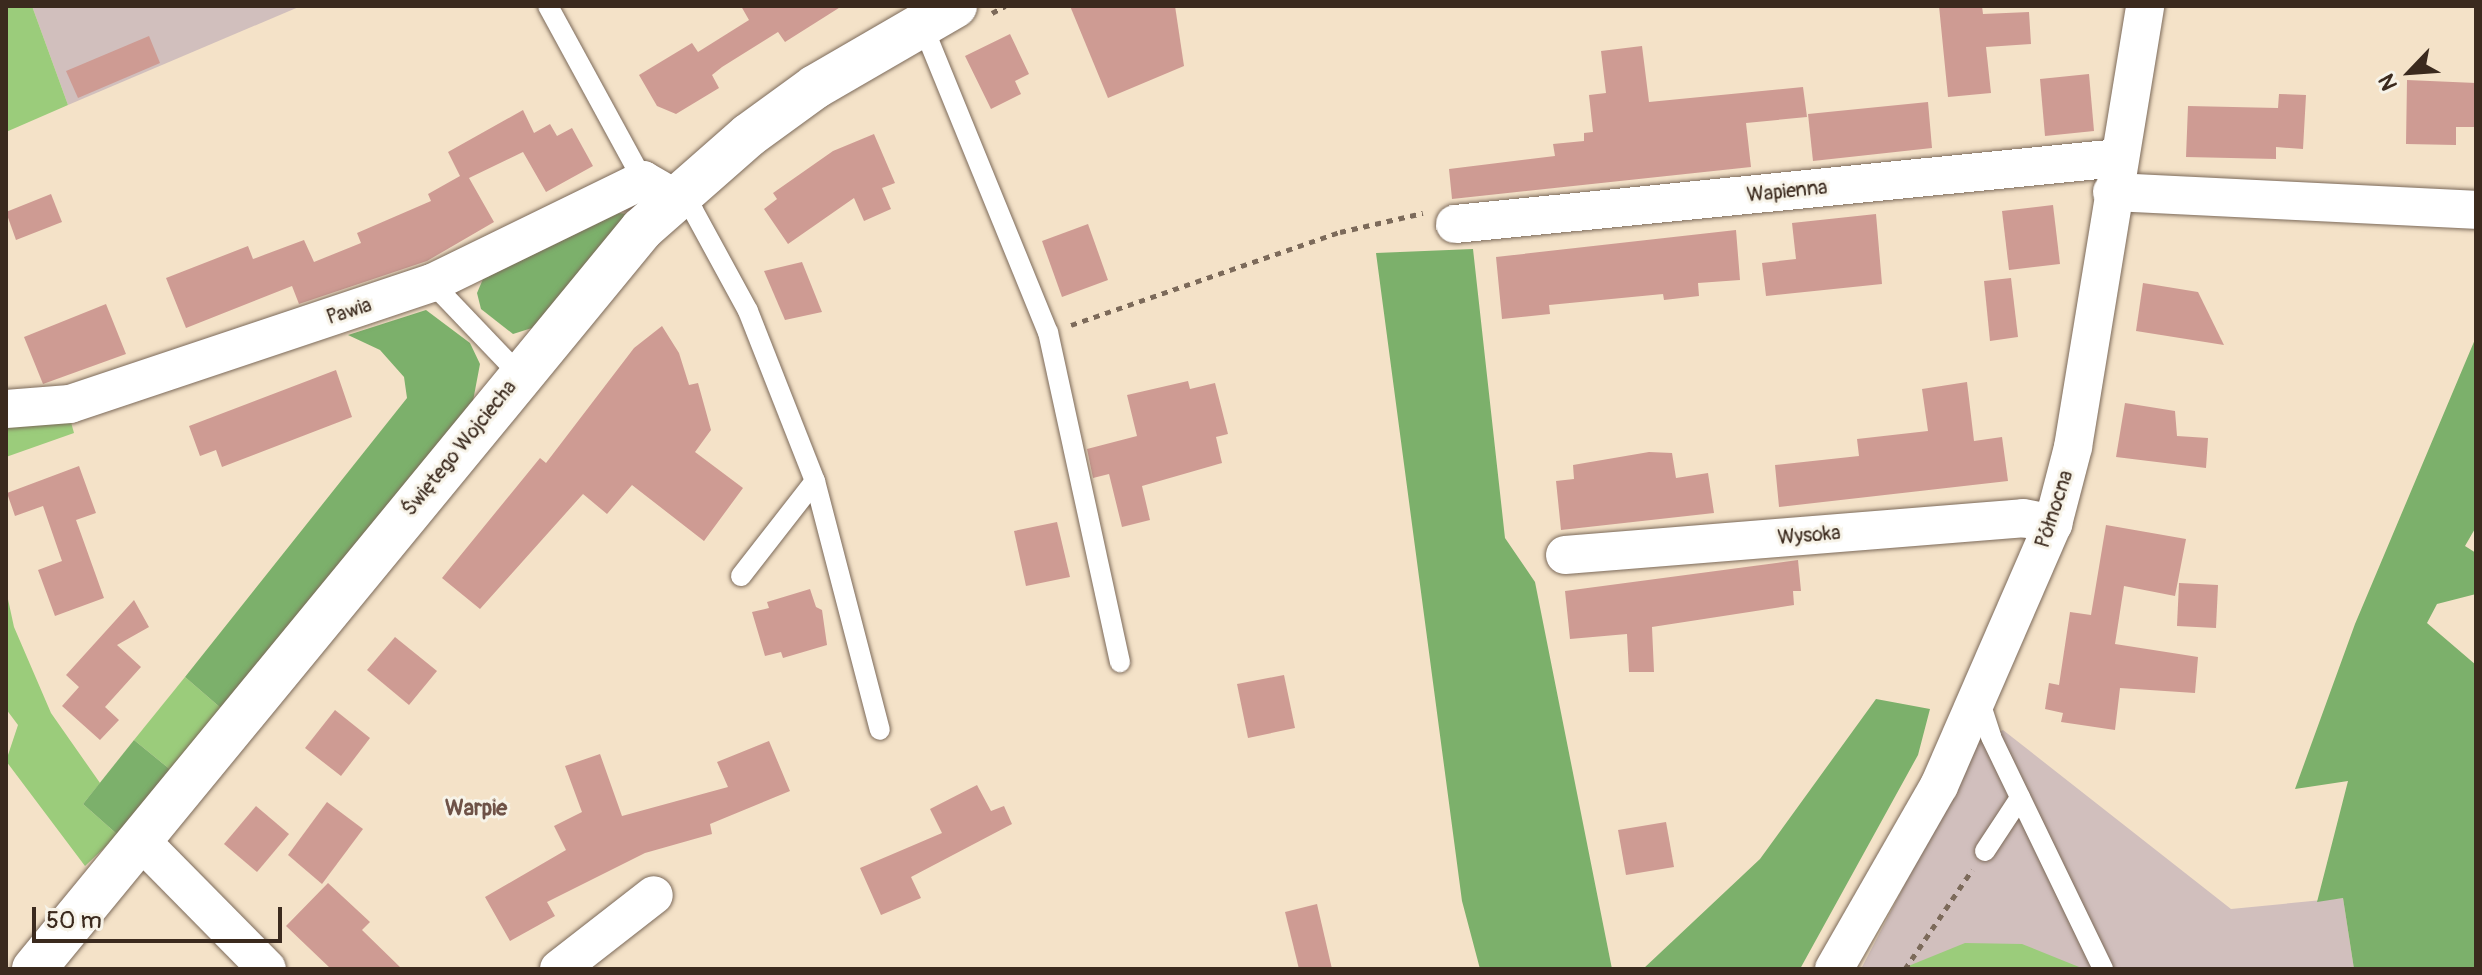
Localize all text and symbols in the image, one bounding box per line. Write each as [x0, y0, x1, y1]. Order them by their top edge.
north arrow [2370, 32, 2450, 112]
text: N [2372, 69, 2404, 95]
street label: Wapienna [1746, 175, 1828, 207]
street label: Pawia [323, 292, 375, 330]
street label: Świętego Wojciecha [397, 375, 521, 521]
street label: Północna [2030, 467, 2078, 551]
street label: Wysoka [1777, 520, 1841, 550]
district label: Warpie [445, 796, 507, 822]
scale bar [36, 891, 286, 941]
text: 50 m [46, 906, 102, 935]

